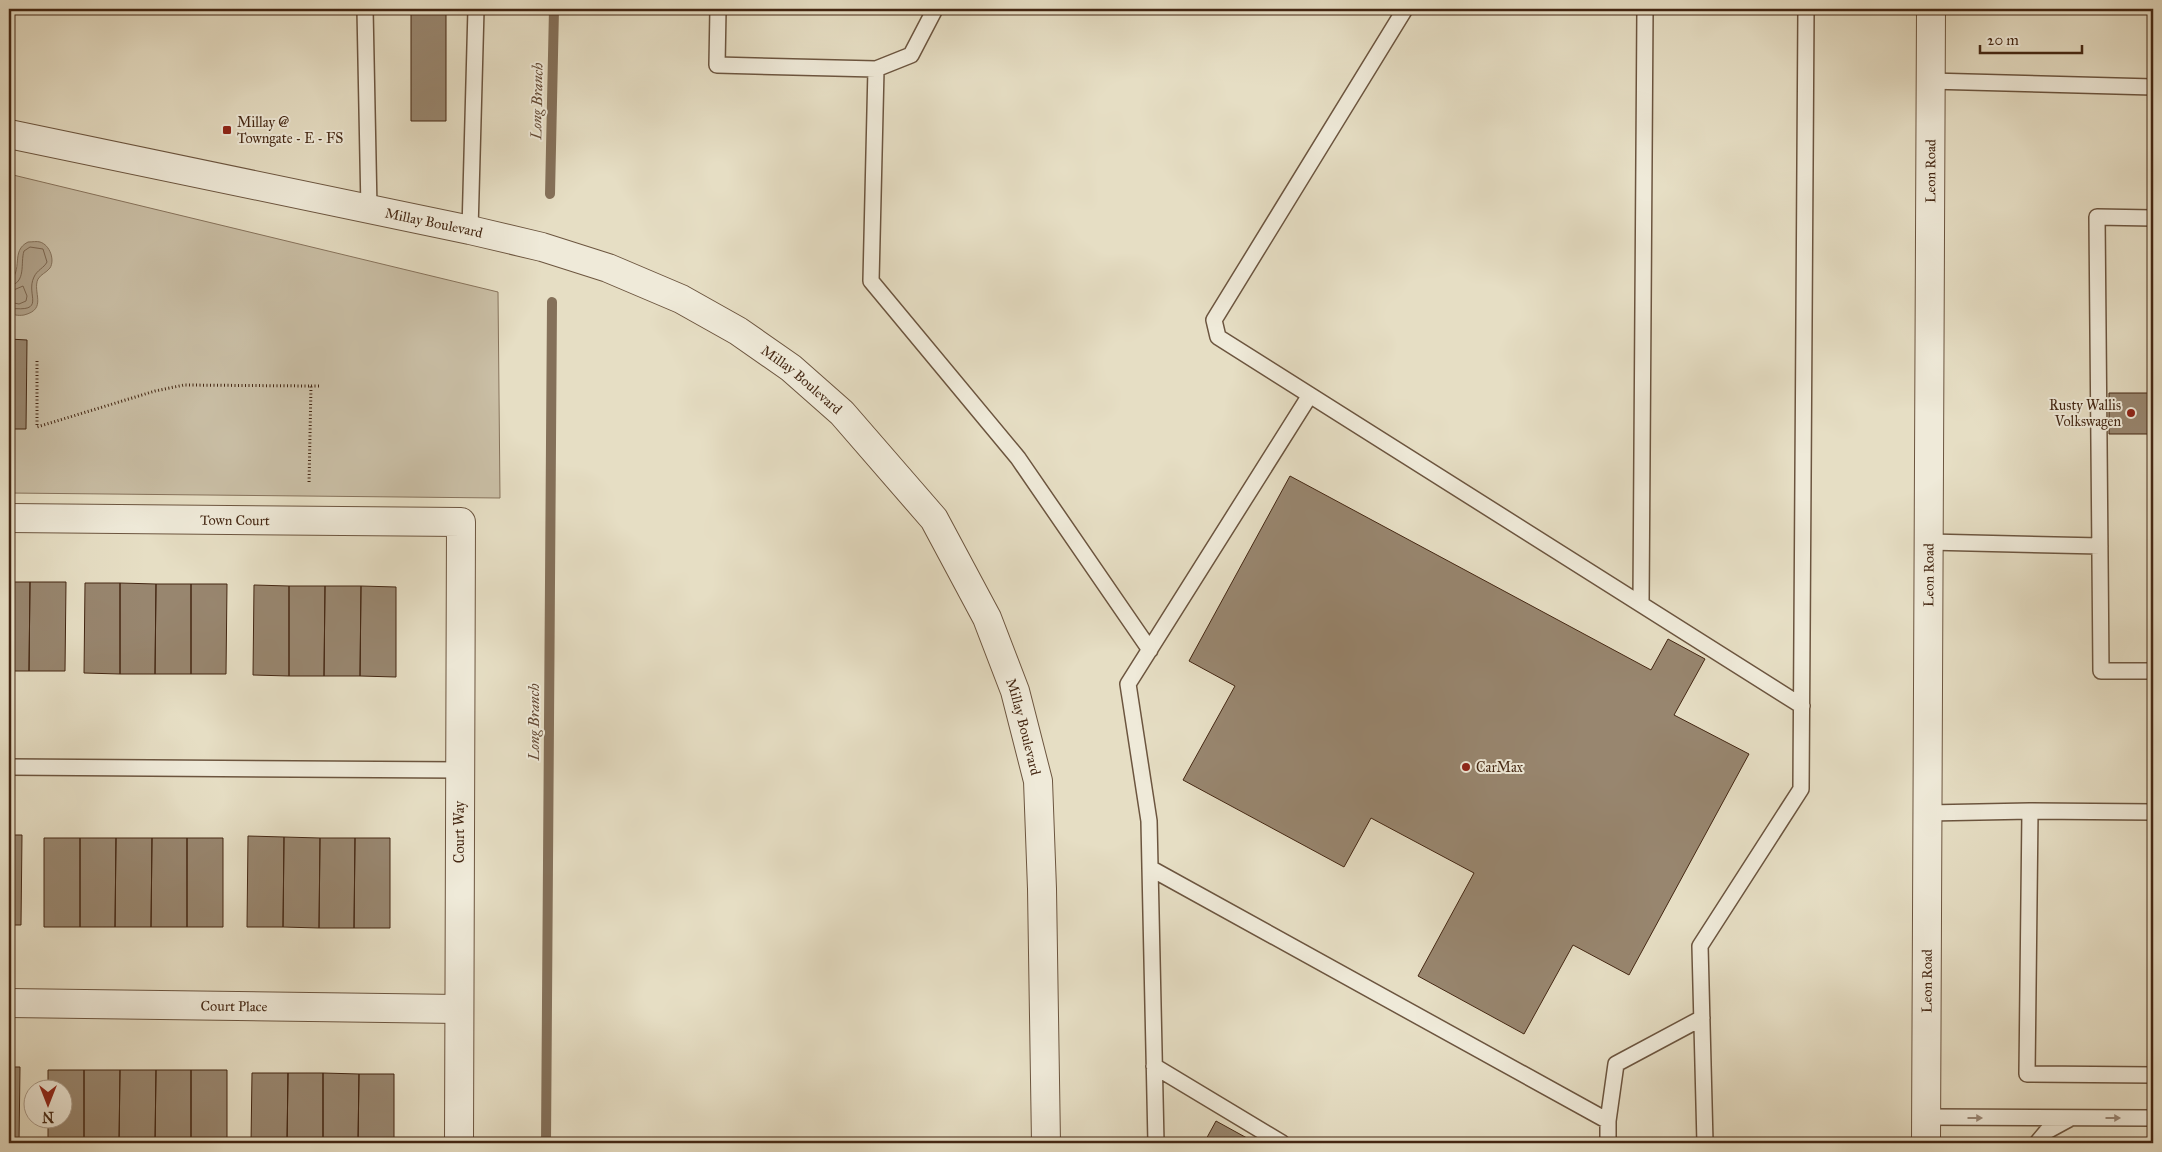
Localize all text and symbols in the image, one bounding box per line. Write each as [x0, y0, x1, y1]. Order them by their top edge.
scale bar [1980, 22, 2082, 54]
text: 20 m [1987, 31, 2019, 49]
water label: Long Branch [527, 62, 547, 141]
place label: Millay @ Towngate - E - FS [237, 114, 343, 147]
marker: Millay @ Towngate - E - FS [221, 124, 233, 136]
street label: Leon Road [1922, 139, 1939, 203]
street label: Millay Boulevard [383, 205, 484, 242]
street label: Millay Boulevard [758, 342, 845, 418]
place label: Rusty Wallis Volkswagen [2049, 397, 2121, 430]
marker: Rusty Wallis Volkswagen [2125, 407, 2137, 419]
street label: Town Court [200, 512, 270, 529]
street label: Leon Road [1920, 543, 1938, 607]
street label: Millay Boulevard [1002, 676, 1044, 777]
water label: Long Branch [525, 683, 543, 761]
place label: CarMax [1476, 759, 1524, 776]
marker: CarMax [1460, 761, 1472, 773]
street label: Court Way [451, 800, 468, 863]
street label: Leon Road [1919, 949, 1936, 1013]
street label: Court Place [200, 998, 268, 1015]
north arrow [22, 1080, 72, 1130]
text: N [42, 1108, 54, 1125]
one-way arrow [1967, 1114, 1983, 1122]
one-way arrow [2105, 1114, 2121, 1122]

